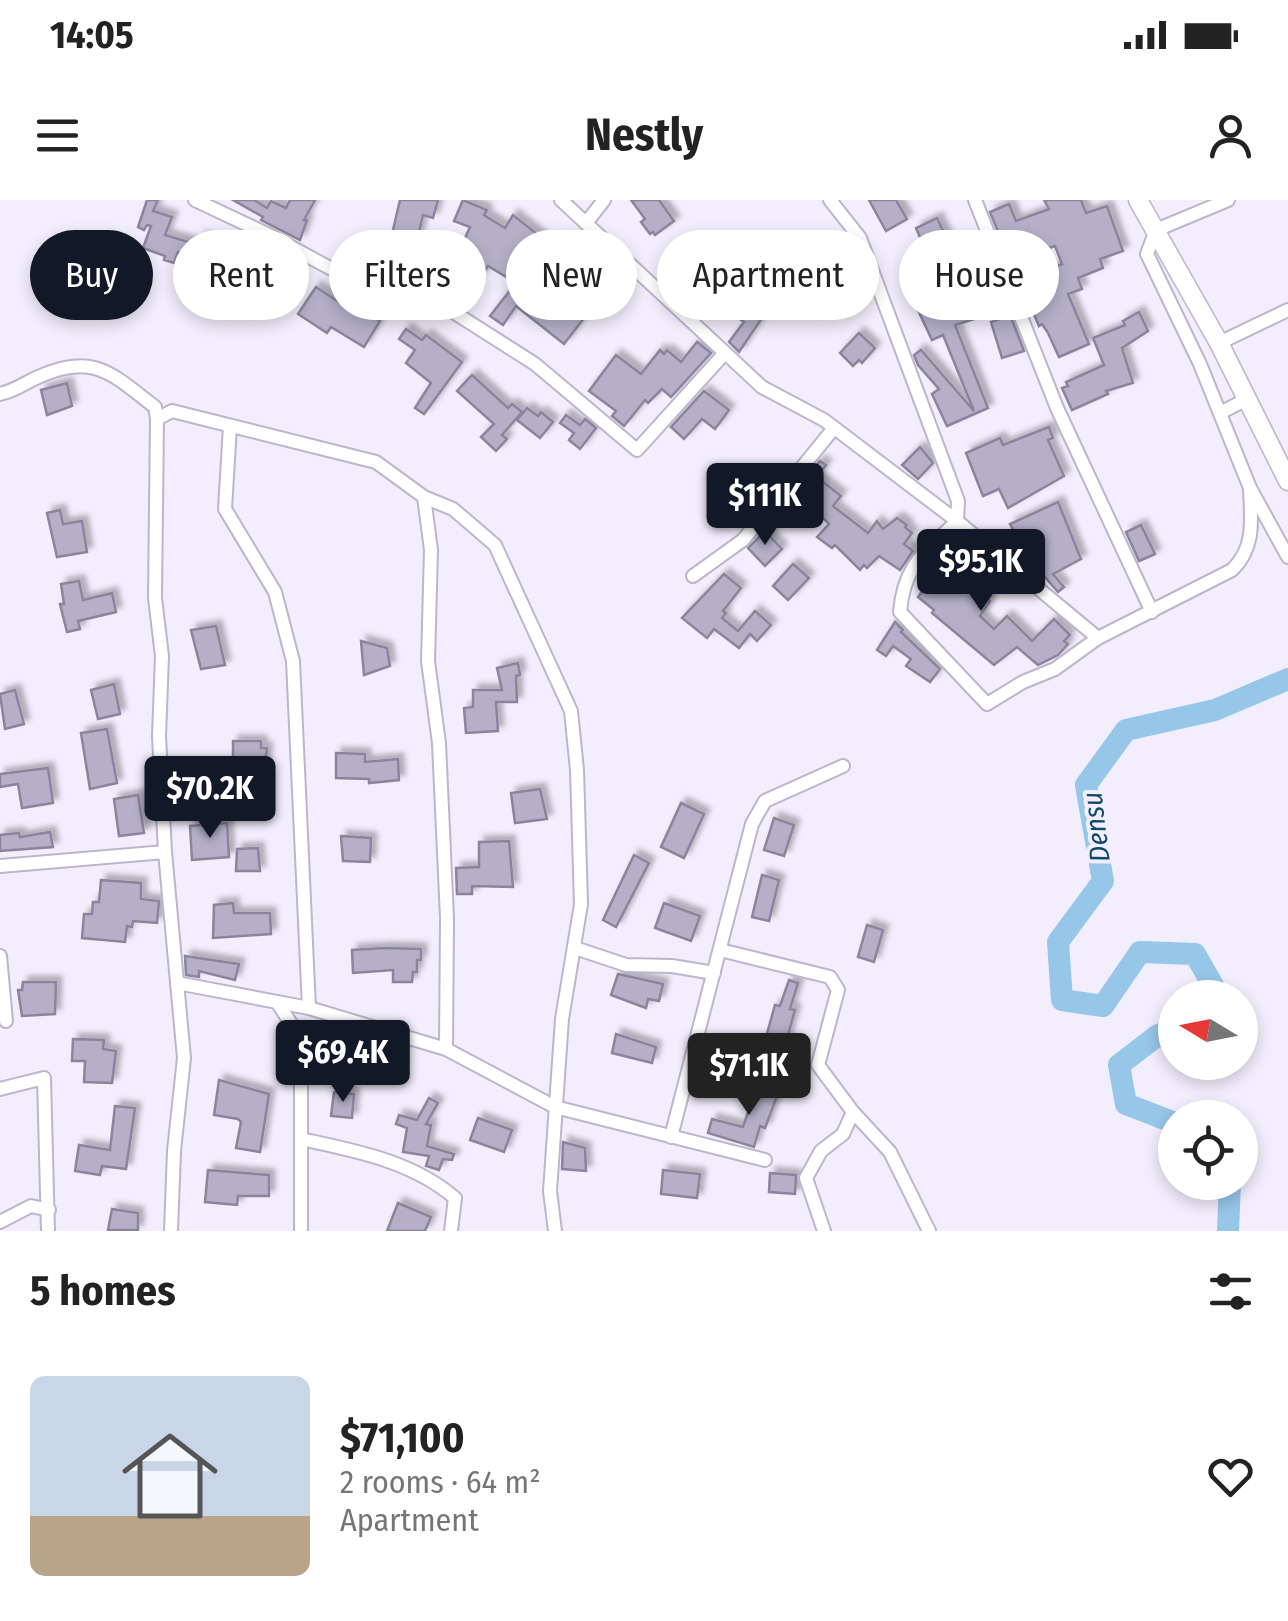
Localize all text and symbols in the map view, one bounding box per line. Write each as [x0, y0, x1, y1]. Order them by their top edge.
text: 14:05 [50, 12, 134, 58]
icon: menu [30, 108, 85, 163]
text: Nestly [585, 108, 703, 162]
icon: person [1203, 108, 1258, 163]
chip: Buy [30, 230, 153, 320]
chip: Rent [173, 230, 309, 320]
chip: Filters [329, 230, 486, 320]
chip: New [506, 230, 637, 320]
chip: Apartment [657, 230, 879, 320]
chip: House [899, 230, 1059, 320]
pin: $111K [695, 463, 835, 548]
text: $111K [729, 476, 801, 514]
pin: $95.1K [900, 529, 1062, 614]
text: $95.1K [939, 542, 1023, 580]
pin: $70.2K [129, 756, 291, 841]
text: $70.2K [166, 769, 254, 807]
water label: Densu [1075, 790, 1117, 864]
north arrow [1158, 980, 1258, 1080]
map controls [1158, 980, 1258, 1200]
pin: $69.4K [262, 1020, 424, 1105]
text: $69.4K [298, 1033, 388, 1071]
pin: $71.1K [668, 1033, 830, 1118]
text: $71.1K [710, 1046, 788, 1084]
button: locate [1158, 1100, 1258, 1200]
icon: filters [1203, 1264, 1258, 1319]
text: 5 homes [30, 1266, 176, 1316]
text: $71,100 [340, 1413, 465, 1463]
icon: home [110, 1416, 230, 1536]
icon: heart [1203, 1449, 1258, 1504]
text: 2 rooms · 64 m² [340, 1463, 541, 1501]
text: Apartment [340, 1501, 479, 1539]

